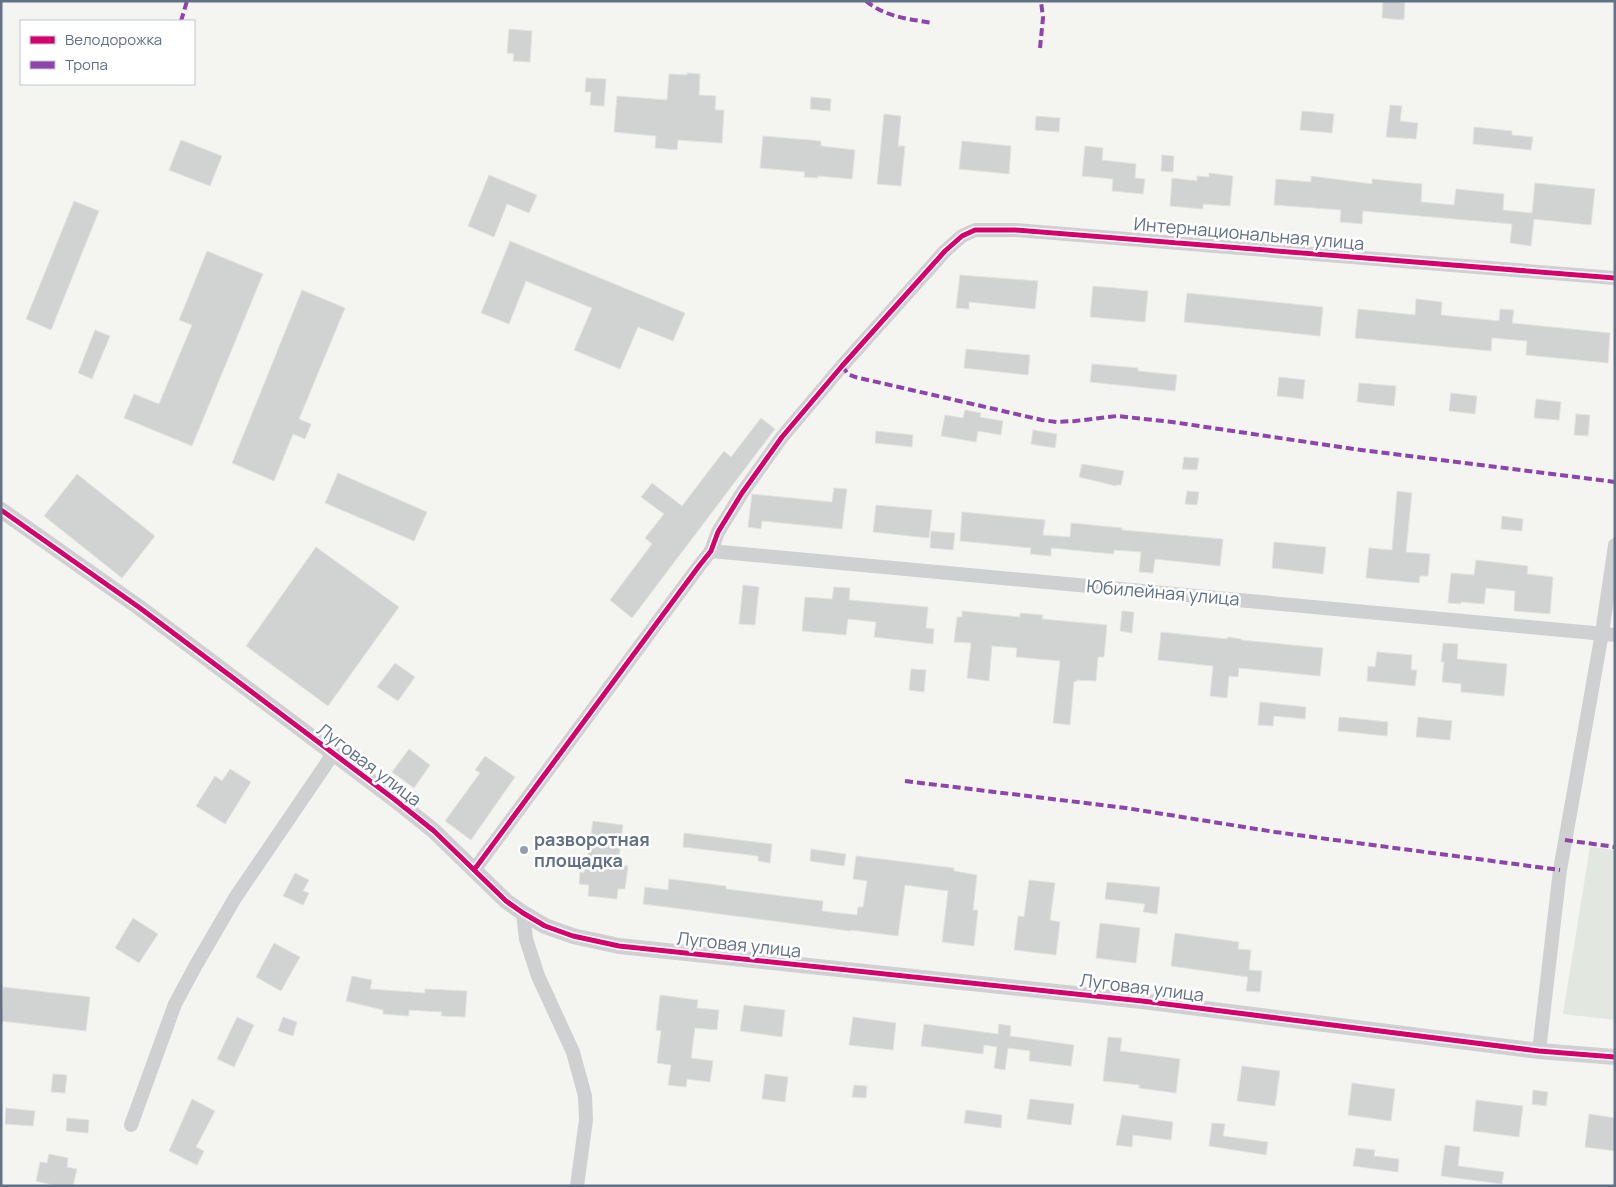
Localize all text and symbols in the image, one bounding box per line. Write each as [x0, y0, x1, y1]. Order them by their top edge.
legend [20, 20, 195, 85]
text: Велодорожка [65, 29, 162, 50]
text: Тропа [65, 54, 108, 75]
street label: Интернациональная улица [1133, 211, 1365, 255]
street label: Юбилейная улица [1086, 573, 1241, 611]
street label: Луговая улица [312, 717, 427, 811]
place label: разворотная площадка [534, 827, 650, 872]
marker: разворотная площадка [518, 844, 530, 856]
street label: Луговая улица [676, 926, 803, 962]
street label: Луговая улица [1079, 967, 1206, 1007]

